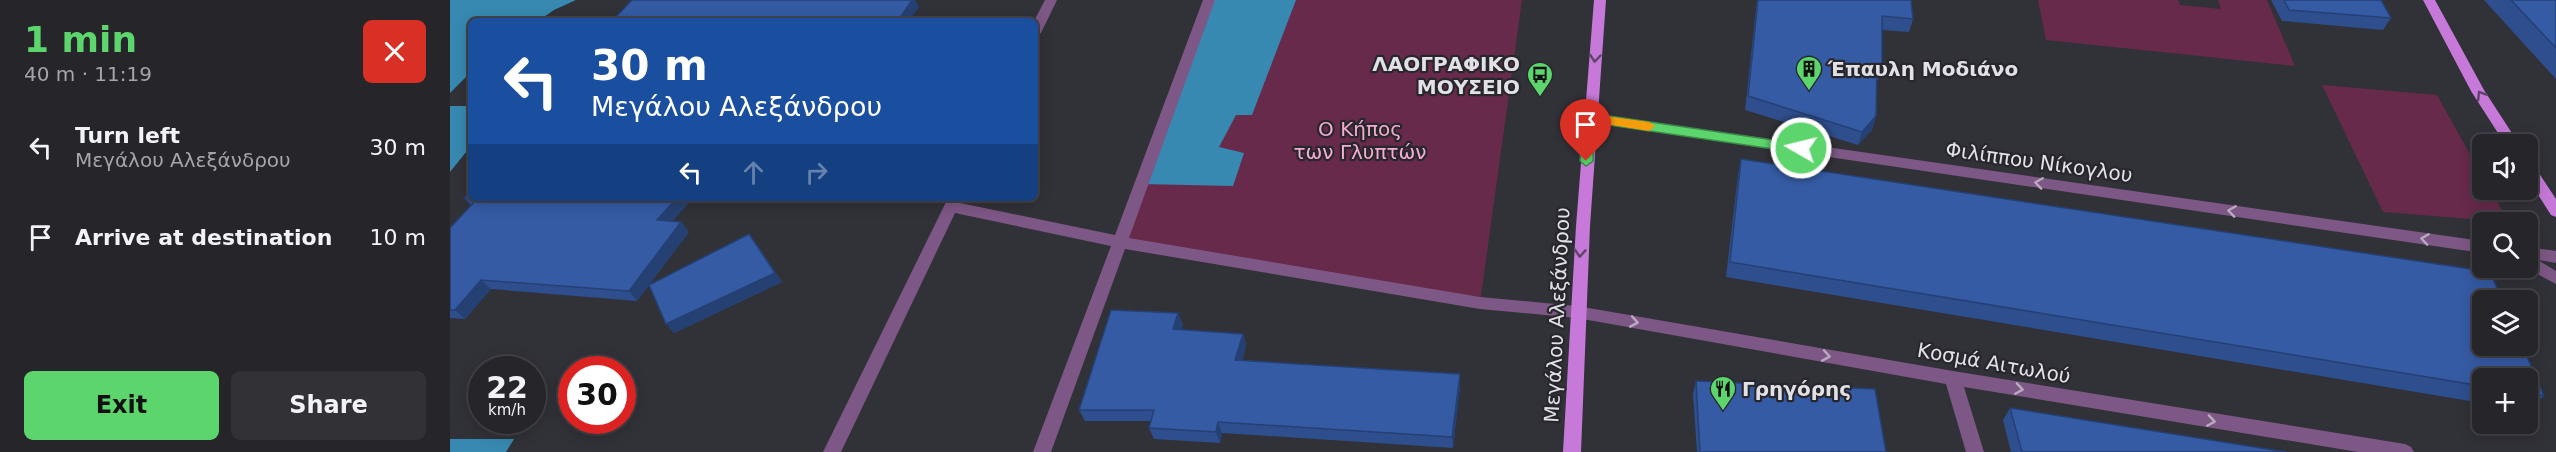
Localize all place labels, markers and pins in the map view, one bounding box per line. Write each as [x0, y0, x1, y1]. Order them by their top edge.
place label: ΛΑΟΓΡΑΦΙΚΟ ΜΟΥΣΕΙΟ [1372, 52, 1520, 99]
building icon: Έπαυλη Μοδιάνο [1794, 54, 1824, 92]
place label: Έπαυλη Μοδιάνο [1827, 57, 2018, 81]
bus stop icon: ΛΑΟΓΡΑΦΙΚΟ ΜΟΥΣΕΙΟ [1525, 60, 1555, 98]
pin [1560, 99, 1611, 161]
restaurant icon: Γρηγόρης [1708, 374, 1738, 412]
place label: Γρηγόρης [1742, 377, 1851, 401]

